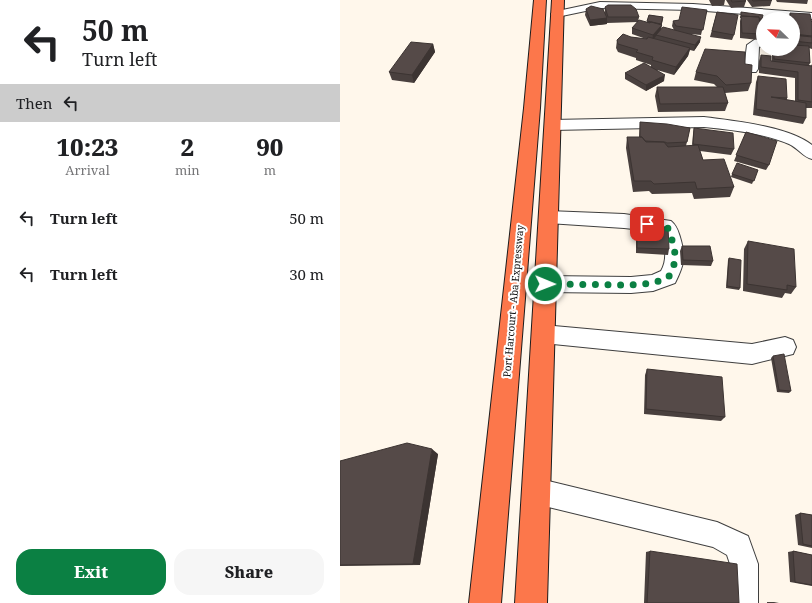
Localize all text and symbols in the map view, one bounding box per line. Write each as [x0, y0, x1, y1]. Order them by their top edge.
text: 50 m [82, 11, 149, 49]
north arrow [756, 12, 800, 56]
map controls [756, 12, 800, 56]
icon: left [16, 16, 68, 68]
text: Turn left [82, 47, 157, 71]
icon: left [60, 92, 82, 114]
text: Then [16, 93, 52, 113]
text: 10:23 [57, 130, 118, 163]
text: 2 [181, 130, 194, 163]
text: 90 [256, 130, 283, 163]
text: Arrival [65, 161, 110, 179]
text: min [175, 161, 200, 179]
text: m [264, 161, 276, 179]
icon: left [16, 207, 38, 229]
pin [630, 207, 664, 241]
text: Turn left [50, 208, 118, 228]
text: 50 m [289, 208, 324, 228]
icon: arrive [636, 213, 658, 235]
street label: Port Harcourt - Aba Expressway [499, 224, 527, 378]
icon: left [16, 263, 38, 285]
position arrow [524, 263, 566, 305]
text: Turn left [50, 264, 118, 284]
text: 30 m [289, 264, 324, 284]
button: Exit [16, 549, 166, 595]
button: Share [174, 549, 324, 595]

